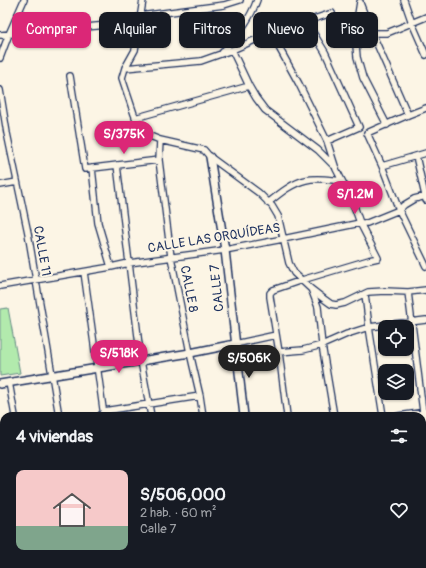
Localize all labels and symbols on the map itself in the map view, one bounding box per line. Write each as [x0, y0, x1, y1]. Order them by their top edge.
pin: S/375K [91, 121, 157, 155]
pin: S/1.2M [322, 181, 388, 215]
street label: CALLE LAS ORQUÍDEAS [147, 220, 281, 256]
street label: CALLE 11 [30, 225, 54, 277]
street label: CALLE 7 [207, 263, 227, 313]
street label: CALLE 8 [177, 264, 201, 314]
pin: S/518K [86, 340, 152, 374]
pin: S/506K [216, 345, 282, 379]

